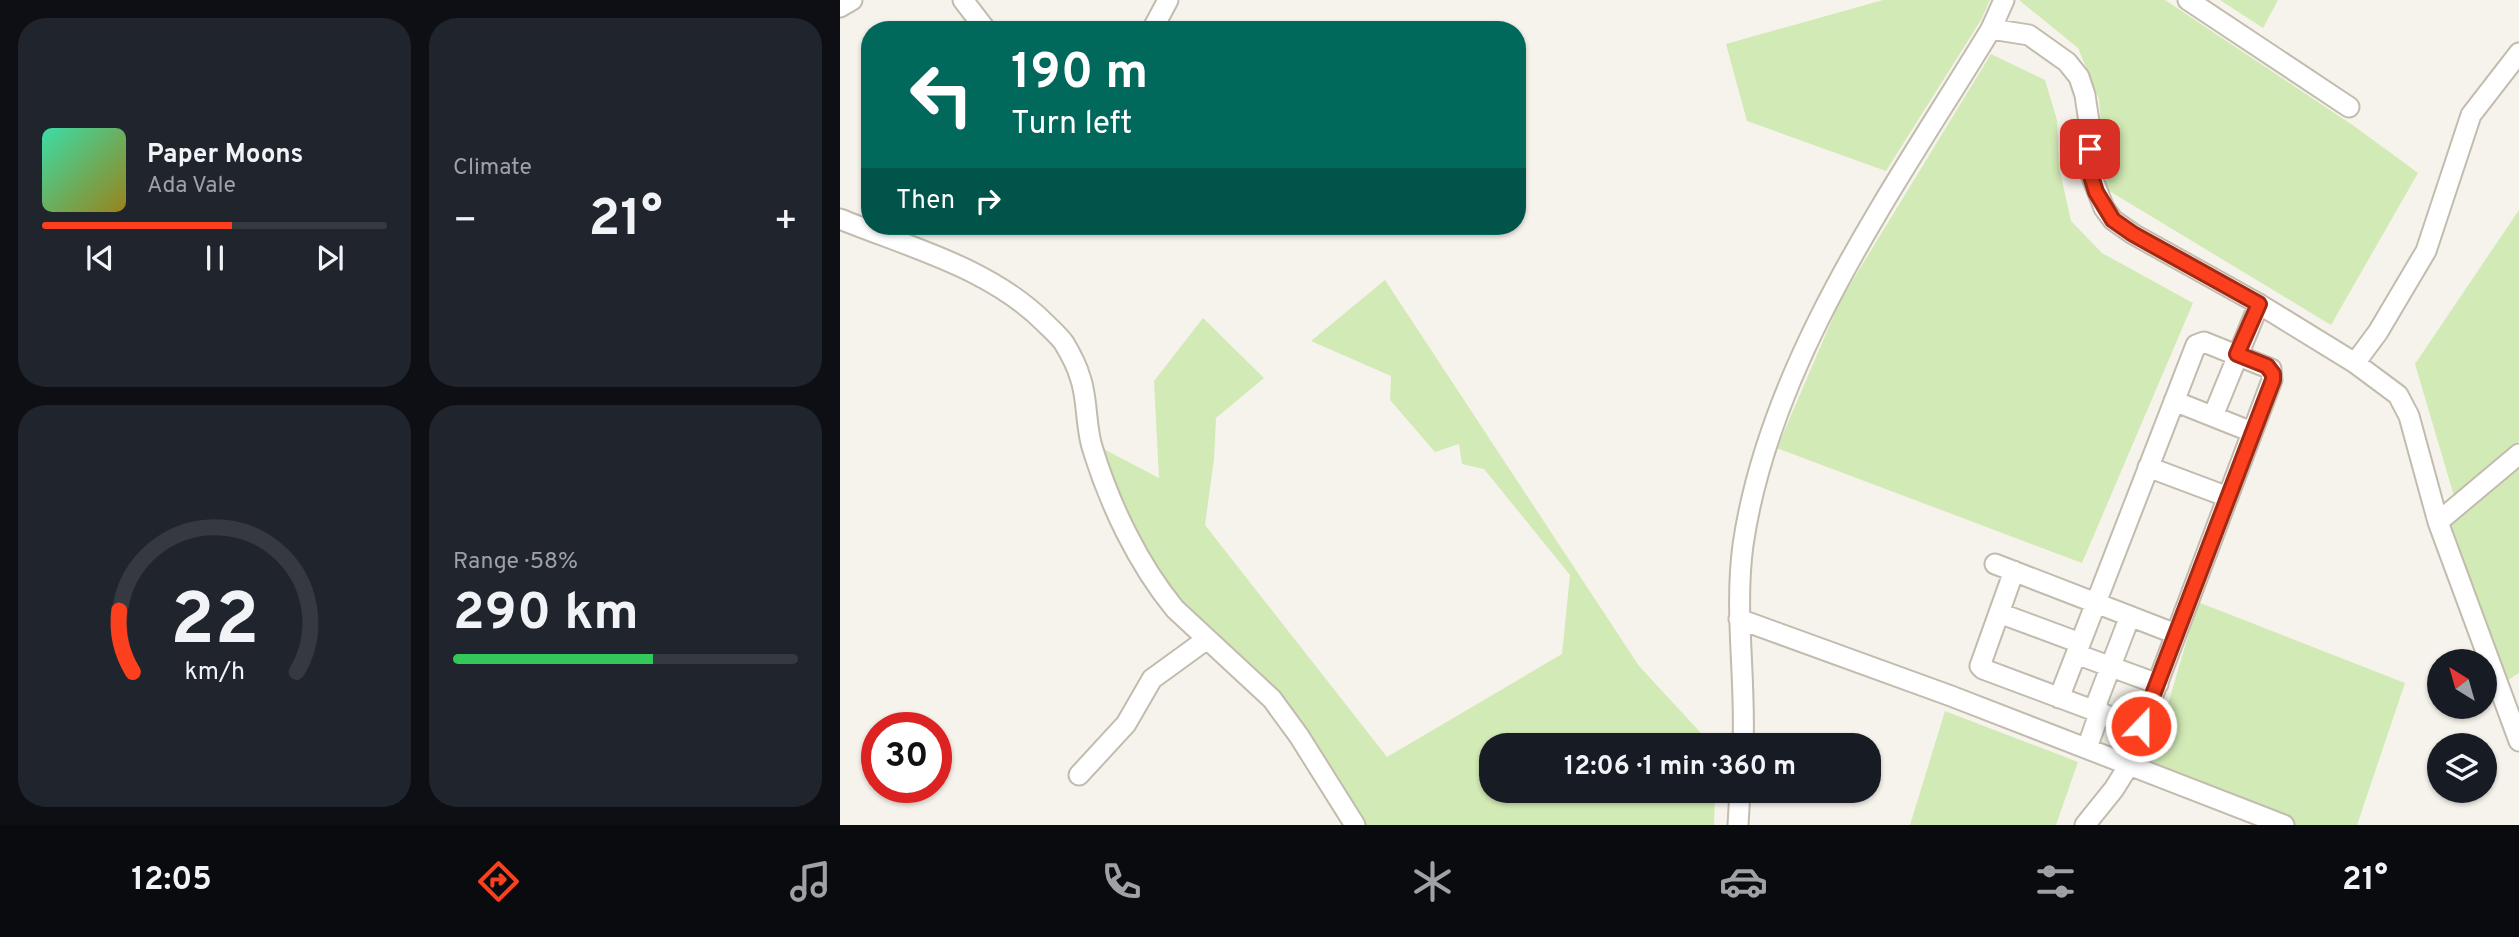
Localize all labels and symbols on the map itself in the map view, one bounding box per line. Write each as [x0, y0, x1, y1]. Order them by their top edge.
pin [2060, 119, 2120, 179]
north arrow [2427, 649, 2497, 719]
position arrow [2104, 689, 2178, 763]
speed limit sign: 30 [861, 712, 952, 803]

